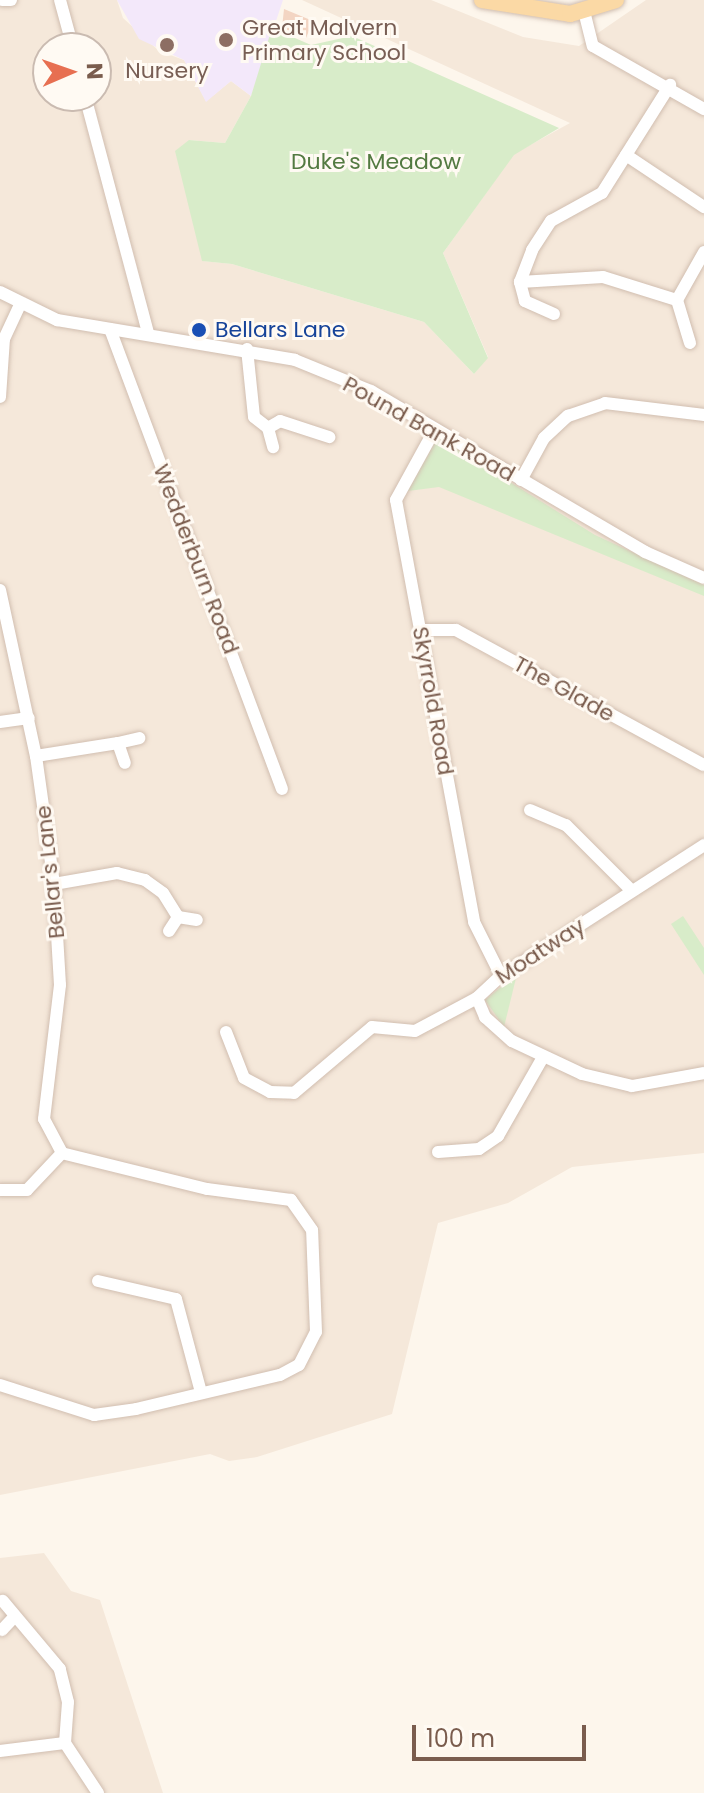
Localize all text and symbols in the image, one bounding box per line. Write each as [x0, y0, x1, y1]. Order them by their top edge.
place label: Great Malvern Primary School [242, 14, 406, 66]
marker: Great Malvern Primary School [217, 31, 235, 49]
north arrow [32, 32, 112, 112]
marker: Nursery [158, 36, 176, 54]
place label: Nursery [125, 58, 209, 84]
text: N [79, 62, 110, 80]
park label: Duke's Meadow [291, 149, 461, 175]
place label: Bellars Lane [215, 317, 345, 343]
marker: Bellars Lane [190, 321, 208, 339]
street label: Pound Bank Road [338, 371, 520, 487]
street label: Wedderburn Road [148, 460, 244, 658]
street label: Skyrrold Road [407, 625, 459, 777]
street label: The Glade [509, 650, 619, 728]
street label: Bellar's Lane [30, 804, 70, 940]
street label: Moatway [490, 912, 590, 990]
scale bar [416, 1709, 590, 1759]
text: 100 m [426, 1722, 495, 1755]

